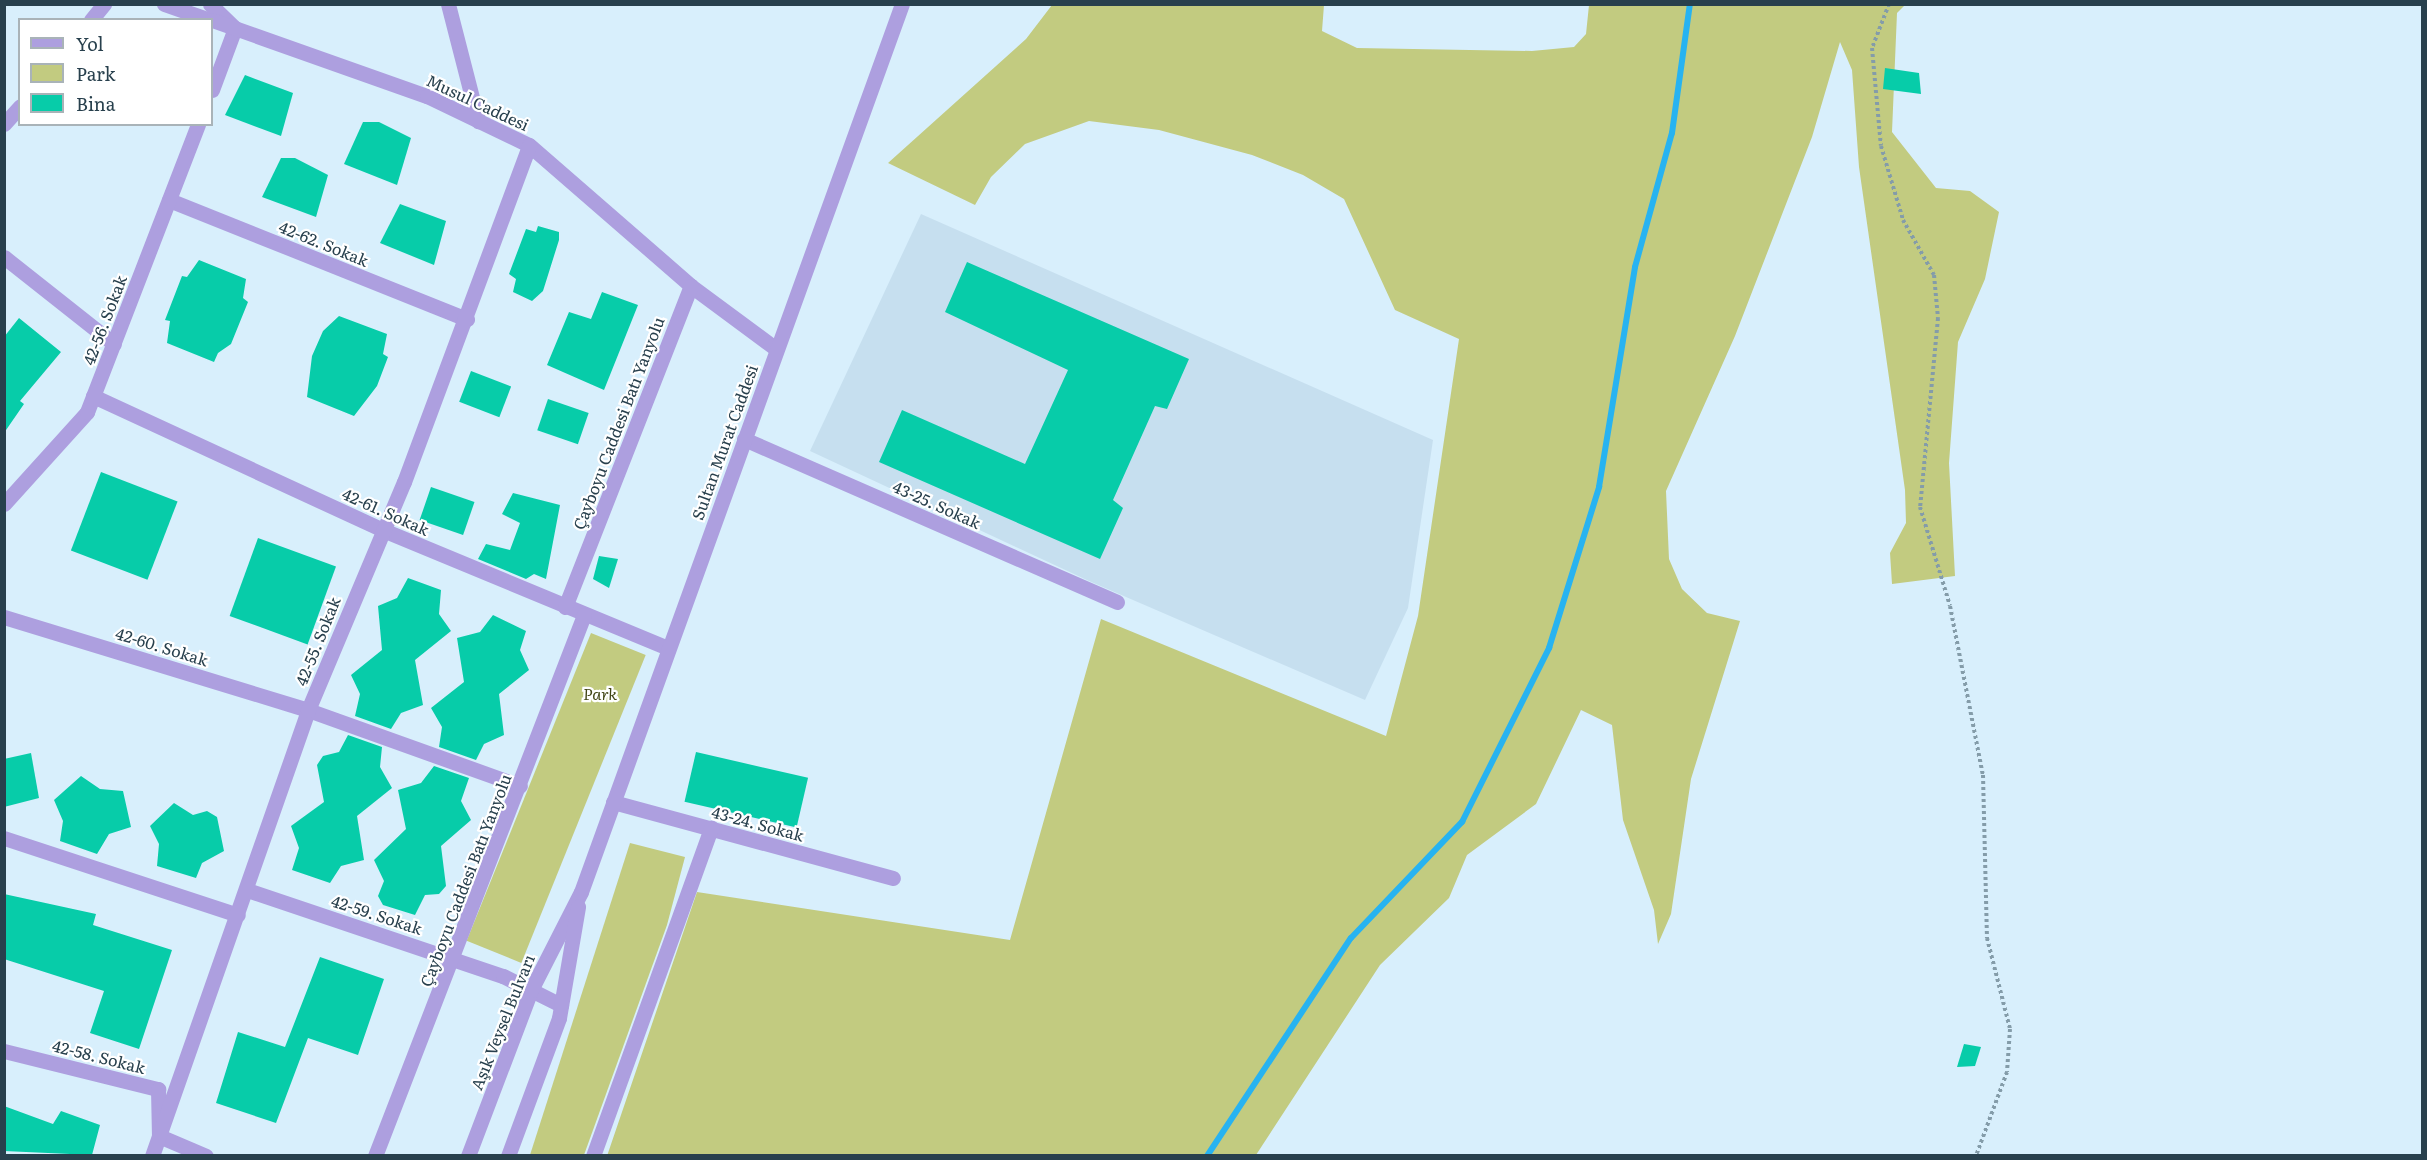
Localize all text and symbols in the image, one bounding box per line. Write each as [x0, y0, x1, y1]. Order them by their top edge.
legend [18, 18, 213, 126]
text: Yol [76, 30, 104, 57]
text: Park [76, 60, 115, 87]
street label: Musul Caddesi [424, 70, 532, 134]
text: Bina [76, 90, 116, 117]
street label: 42-62. Sokak [277, 216, 371, 270]
street label: 42-56. Sokak [78, 272, 130, 368]
street label: Çayboyu Caddesi Batı Yanyolu [568, 314, 668, 532]
street label: Sultan Murat Caddesi [687, 362, 761, 522]
street label: 43-25. Sokak [890, 476, 984, 532]
street label: 42-61. Sokak [340, 483, 432, 539]
street label: 42-55. Sokak [290, 594, 344, 688]
street label: 42-60. Sokak [113, 623, 211, 669]
park label: Park [583, 683, 617, 703]
street label: Çayboyu Caddesi Batı Yanyolu [415, 771, 515, 989]
street label: 43-24. Sokak [710, 801, 806, 845]
street label: 42-59. Sokak [329, 890, 425, 938]
street label: Aşık Veysel Bulvarı [466, 951, 538, 1093]
street label: 42-58. Sokak [51, 1035, 147, 1077]

